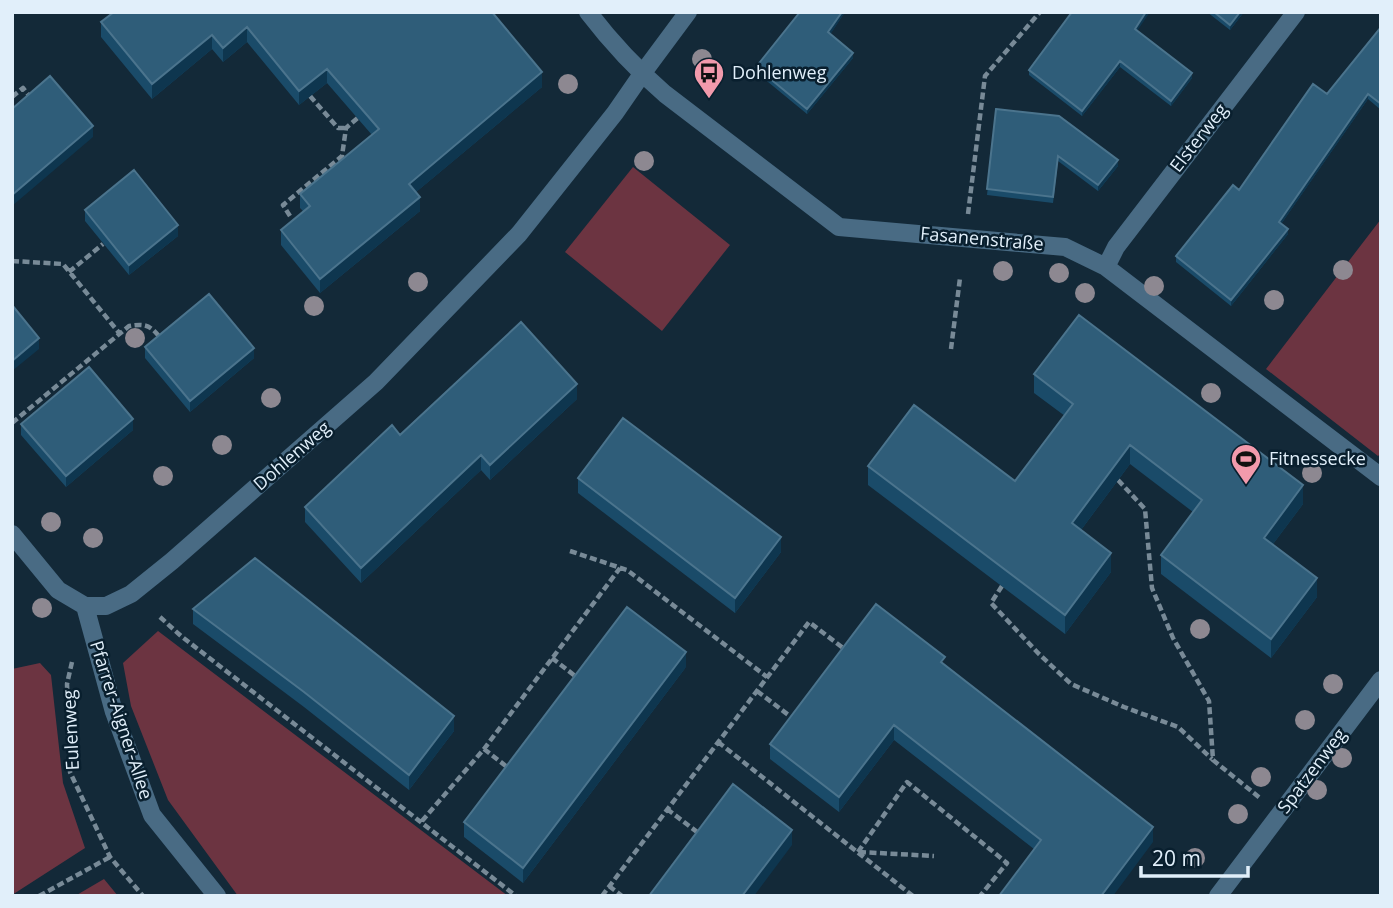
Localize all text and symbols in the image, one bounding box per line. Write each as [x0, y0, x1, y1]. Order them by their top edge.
bus stop icon: Dohlenweg [692, 56, 726, 100]
place label: Dohlenweg [732, 60, 827, 84]
street label: Elsterweg [1164, 98, 1233, 177]
street label: Fasanenstraße [919, 221, 1045, 255]
street label: Dohlenweg [248, 415, 335, 495]
sports icon: Fitnessecke [1229, 442, 1263, 486]
place label: Fitnessecke [1269, 446, 1366, 470]
street label: Pfarrer-Aigner-Allee [85, 637, 159, 802]
street label: Eulenweg [56, 689, 84, 771]
street label: Spatzenweg [1271, 723, 1351, 818]
scale bar [1141, 834, 1248, 878]
text: 20 m [1152, 844, 1201, 872]

